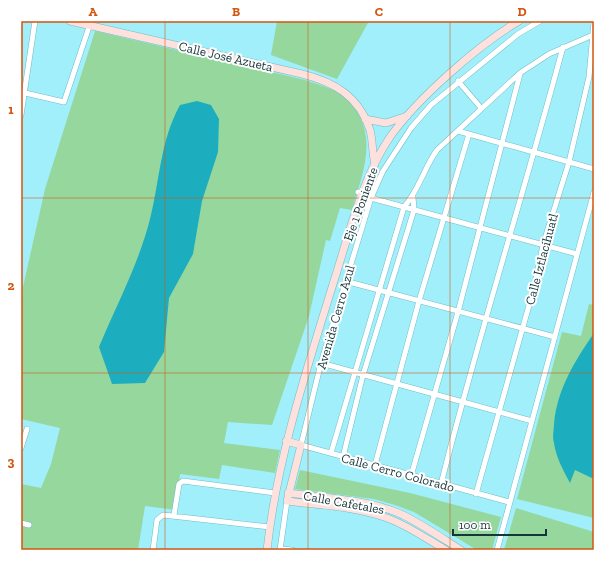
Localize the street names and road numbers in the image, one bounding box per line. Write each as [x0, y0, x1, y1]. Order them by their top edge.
street label: Calle José Azueta [177, 38, 275, 75]
street label: Eje 1 Poniente [340, 165, 382, 243]
street label: Calle Iztlacíhuatl [522, 211, 561, 307]
street label: Avenida Cerro Azul [313, 263, 358, 371]
street label: Calle Cerro Colorado [340, 450, 456, 495]
street label: Calle Cafetales [302, 488, 386, 517]

